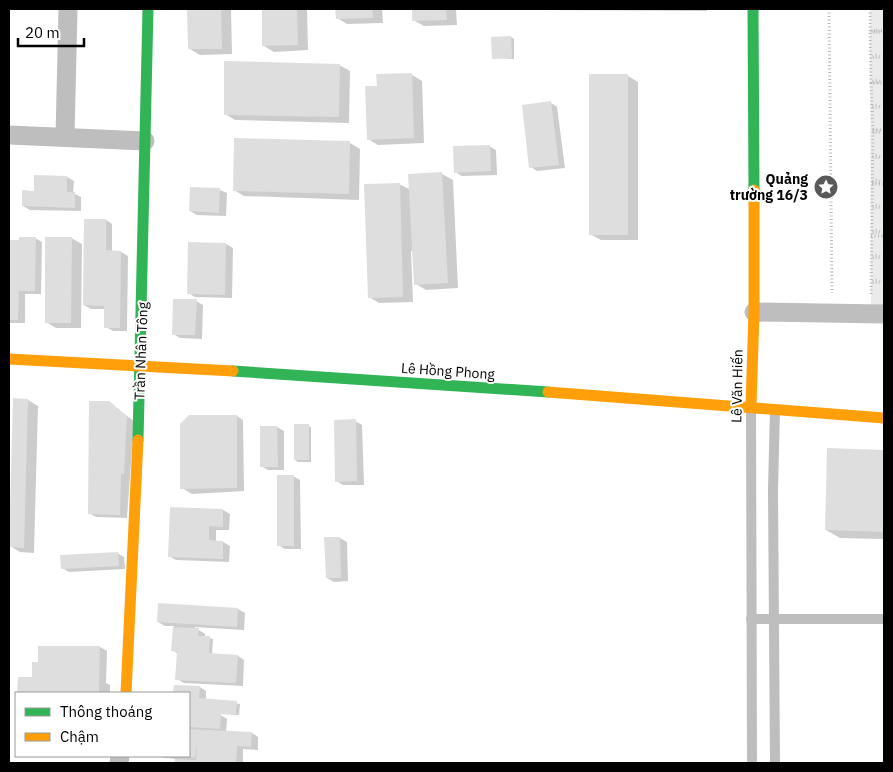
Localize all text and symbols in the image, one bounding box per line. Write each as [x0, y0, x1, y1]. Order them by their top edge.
scale bar [18, 15, 84, 47]
text: 20 m [25, 23, 60, 42]
place label: Quảng trường 16/3 [730, 170, 808, 204]
place icon: Quảng trường 16/3 [813, 174, 839, 200]
street label: Trần Nhân Tông [130, 301, 152, 400]
street label: Lê Văn Hiến [727, 349, 747, 423]
street label: Lê Hồng Phong [401, 359, 496, 383]
legend [15, 692, 190, 757]
text: Thông thoáng [60, 702, 152, 721]
text: Chậm [60, 727, 99, 746]

